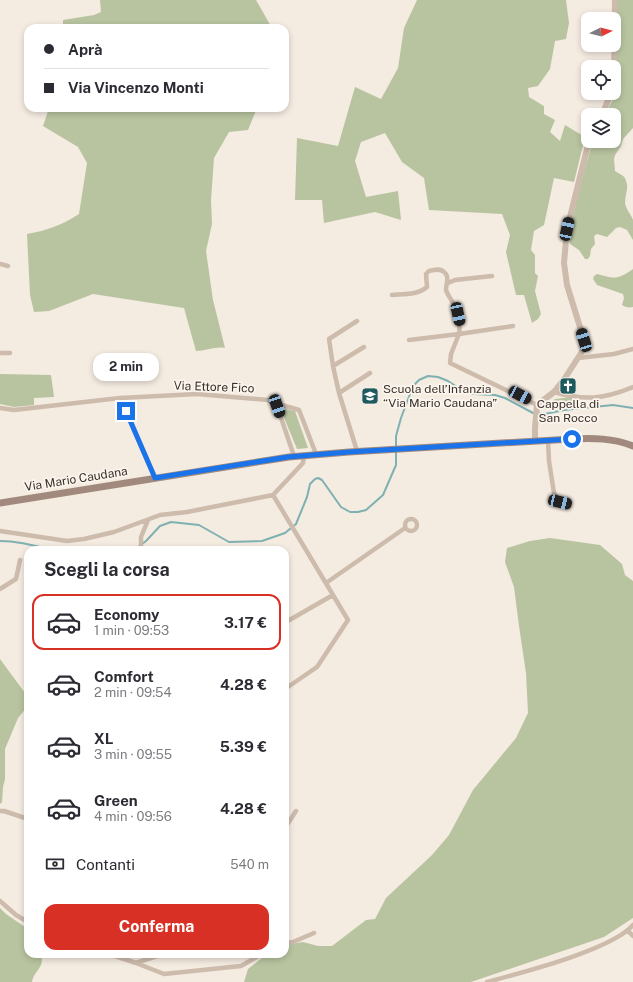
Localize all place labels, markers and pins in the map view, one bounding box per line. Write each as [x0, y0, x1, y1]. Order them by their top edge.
church icon: Cappella di San Rocco [558, 376, 578, 396]
place label: Scuola dell’Infanzia “Via Mario Caudana” [383, 382, 497, 410]
school or university icon: Scuola dell’Infanzia “Via Mario Caudana” [360, 386, 380, 406]
place label: Cappella di San Rocco [537, 397, 599, 425]

